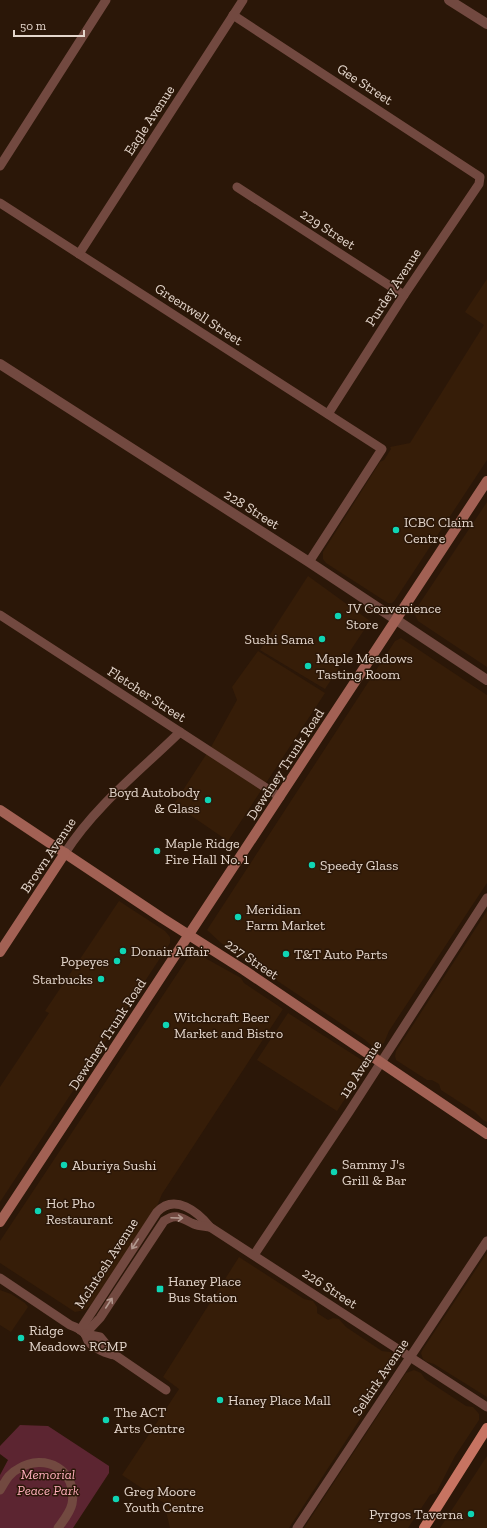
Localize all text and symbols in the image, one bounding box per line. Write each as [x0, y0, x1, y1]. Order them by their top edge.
scale bar [14, 12, 84, 38]
text: 50 m [20, 19, 47, 33]
street label: Gee Street [334, 60, 396, 109]
street label: Eagle Avenue [120, 82, 179, 158]
street label: 229 Street [297, 205, 359, 254]
street label: Purdey Avenue [362, 245, 425, 330]
street label: Greenwell Street [152, 280, 246, 350]
street label: 228 Street [221, 486, 283, 533]
place label: ICBC Claim Centre [404, 514, 474, 547]
marker: ICBC Claim Centre [391, 525, 401, 535]
place label: JV Convenience Store [346, 600, 442, 633]
marker: JV Convenience Store [333, 611, 343, 621]
place label: Sushi Sama [245, 631, 314, 648]
marker: Sushi Sama [317, 634, 327, 644]
place label: Maple Meadows Tasting Room [316, 650, 413, 683]
marker: Maple Meadows Tasting Room [303, 661, 313, 671]
street label: Fletcher Street [104, 663, 190, 726]
street label: Dewdney Trunk Road [243, 705, 328, 823]
place label: Boyd Autobody & Glass [109, 784, 201, 817]
marker: Boyd Autobody & Glass [203, 795, 213, 805]
street label: Brown Avenue [17, 814, 80, 896]
place label: Maple Ridge Fire Hall No. 1 [165, 835, 249, 868]
marker: Maple Ridge Fire Hall No. 1 [152, 846, 162, 856]
place label: Speedy Glass [320, 857, 398, 874]
marker: Speedy Glass [307, 860, 317, 870]
place label: Meridian Farm Market [246, 901, 326, 934]
marker: Meridian Farm Market [233, 912, 243, 922]
street label: 227 Street [222, 935, 282, 984]
place label: Donair Affair [131, 943, 210, 960]
marker: Donair Affair [118, 946, 128, 956]
place label: T&T Auto Parts [294, 946, 388, 963]
marker: T&T Auto Parts [281, 949, 291, 959]
place label: Popeyes [60, 953, 109, 970]
marker: Popeyes [112, 956, 122, 966]
place label: Starbucks [32, 971, 93, 988]
marker: Starbucks [96, 974, 106, 984]
street label: Dewdney Trunk Road [65, 975, 150, 1093]
place label: Witchcraft Beer Market and Bistro [174, 1009, 283, 1042]
marker: Witchcraft Beer Market and Bistro [161, 1020, 171, 1030]
street label: 119 Avenue [336, 1037, 386, 1101]
place label: Sammy J's Grill & Bar [342, 1156, 407, 1189]
place label: Aburiya Sushi [72, 1157, 156, 1174]
marker: Aburiya Sushi [59, 1160, 69, 1170]
marker: Sammy J's Grill & Bar [329, 1167, 339, 1177]
place label: Hot Pho Restaurant [46, 1195, 114, 1228]
marker: Hot Pho Restaurant [33, 1206, 43, 1216]
one-way arrow [170, 1214, 183, 1221]
street label: McIntosh Avenue [71, 1215, 142, 1312]
one-way arrow [131, 1238, 139, 1249]
street label: 226 Street [299, 1264, 361, 1313]
place label: Haney Place Bus Station [168, 1273, 242, 1306]
marker: Haney Place Bus Station [155, 1284, 165, 1294]
one-way arrow [105, 1298, 113, 1309]
place label: Ridge Meadows RCMP [29, 1322, 127, 1355]
marker: Ridge Meadows RCMP [16, 1333, 26, 1343]
street label: Selkirk Avenue [348, 1335, 413, 1419]
place label: Haney Place Mall [228, 1392, 331, 1409]
marker: Haney Place Mall [215, 1395, 225, 1405]
place label: The ACT Arts Centre [114, 1404, 185, 1437]
marker: The ACT Arts Centre [101, 1415, 111, 1425]
park label: Memorial Peace Park [17, 1466, 79, 1499]
place label: Greg Moore Youth Centre [123, 1483, 204, 1516]
marker: Greg Moore Youth Centre [111, 1494, 121, 1504]
place label: Pyrgos Taverna [369, 1506, 463, 1523]
marker: Pyrgos Taverna [466, 1509, 476, 1519]

